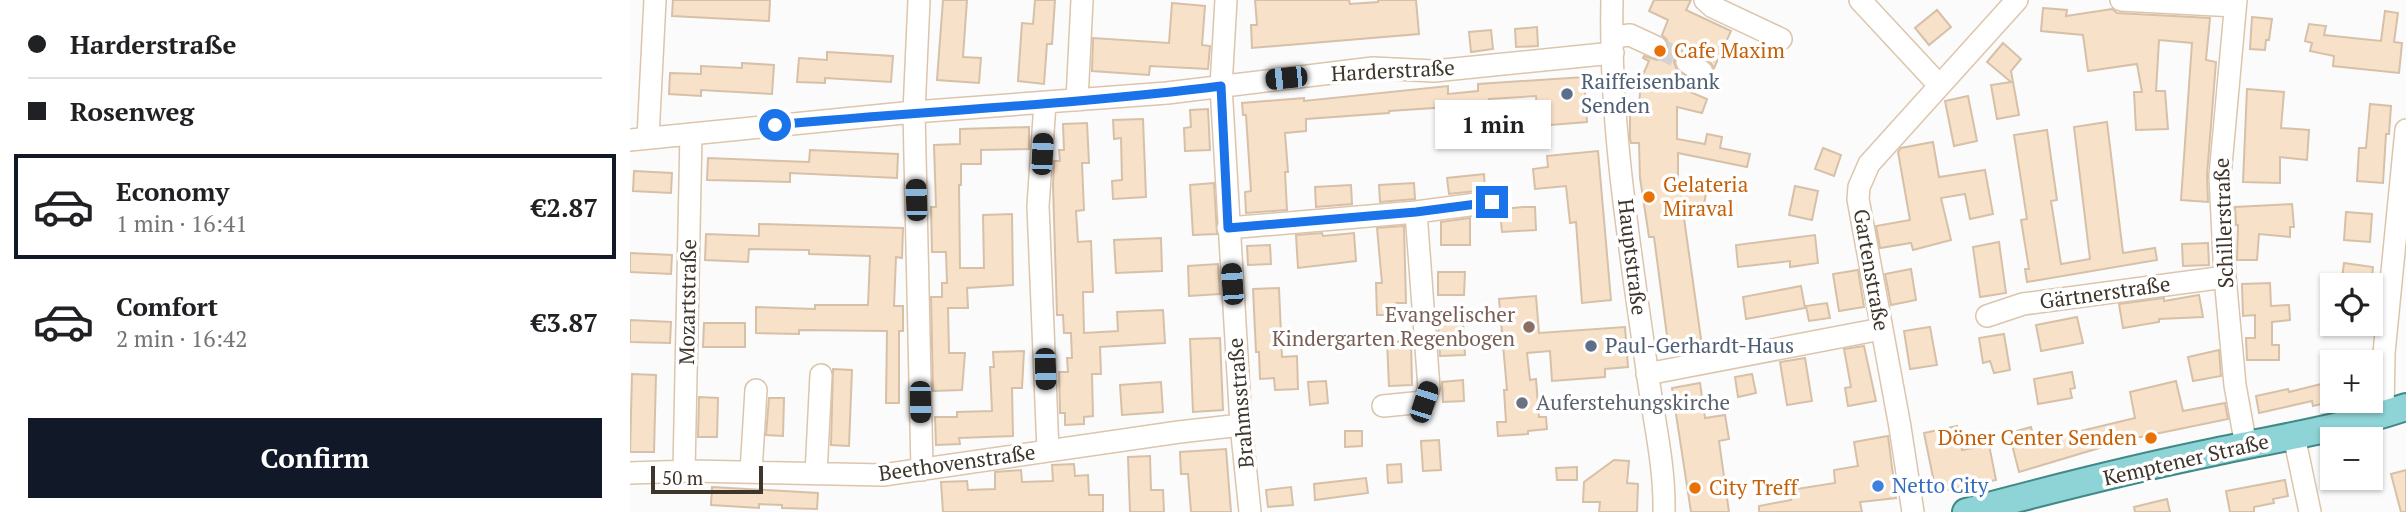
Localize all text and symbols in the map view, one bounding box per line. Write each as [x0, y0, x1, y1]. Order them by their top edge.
text: Harderstraße [70, 27, 236, 61]
place label: Cafe Maxim [1674, 36, 1785, 64]
marker: Cafe Maxim [1652, 43, 1668, 59]
street label: Harderstraße [1330, 53, 1455, 87]
car [1265, 65, 1308, 91]
place label: Raiffeisenbank Senden [1581, 67, 1720, 119]
marker: Raiffeisenbank Senden [1559, 86, 1575, 102]
text: Rosenweg [70, 94, 194, 128]
callout: 1 min [1434, 100, 1550, 150]
route start [759, 109, 791, 141]
text: 1 min [1462, 109, 1524, 140]
car [1031, 132, 1054, 176]
street label: Schillerstraße [2207, 157, 2239, 289]
place label: Gelateria Miraval [1663, 170, 1749, 222]
text: Economy [116, 174, 229, 208]
icon: car [32, 175, 95, 238]
car [905, 179, 928, 221]
route end [1476, 186, 1508, 218]
marker: Gelateria Miraval [1641, 189, 1657, 205]
text: €2.87 [532, 190, 598, 224]
street label: Hauptstraße [1612, 197, 1654, 317]
street label: Gartenstraße [1847, 207, 1896, 333]
text: 1 min · 16:41 [116, 208, 248, 239]
street label: Mozartstraße [672, 239, 702, 365]
car [1221, 262, 1244, 306]
street label: Gärtnerstraße [2038, 269, 2172, 315]
map controls [2320, 273, 2383, 490]
button: locate [2320, 273, 2383, 336]
text: Comfort [116, 289, 218, 323]
icon: car [32, 290, 95, 353]
place label: Evangelischer Kindergarten Regenbogen [1272, 300, 1516, 352]
text: €3.87 [532, 305, 598, 339]
marker: Evangelischer Kindergarten Regenbogen [1521, 319, 1537, 335]
text: 2 min · 16:42 [116, 323, 248, 354]
place label: Paul-Gerhardt-Haus [1605, 331, 1794, 359]
street label: Brahmsstraße [1220, 337, 1260, 469]
marker: Paul-Gerhardt-Haus [1583, 338, 1599, 354]
car [1034, 348, 1057, 390]
button: + [2320, 350, 2383, 413]
car [1408, 379, 1441, 425]
car [910, 381, 931, 423]
place label: Auferstehungskirche [1536, 388, 1730, 416]
marker: Auferstehungskirche [1514, 395, 1530, 411]
button: Confirm [28, 418, 602, 498]
place label: Döner Center Senden [1938, 423, 2138, 451]
street label: Kemptener Straße [2100, 426, 2271, 492]
button: − [2320, 427, 2383, 490]
marker: Döner Center Senden [2143, 430, 2159, 446]
street label: Beethovenstraße [877, 437, 1037, 487]
scale bar [651, 463, 763, 495]
text: 50 m [662, 465, 703, 490]
place label: Netto City [1892, 471, 1989, 499]
place label: City Treff [1709, 473, 1800, 501]
marker: Netto City [1870, 478, 1886, 494]
marker: City Treff [1687, 480, 1703, 496]

